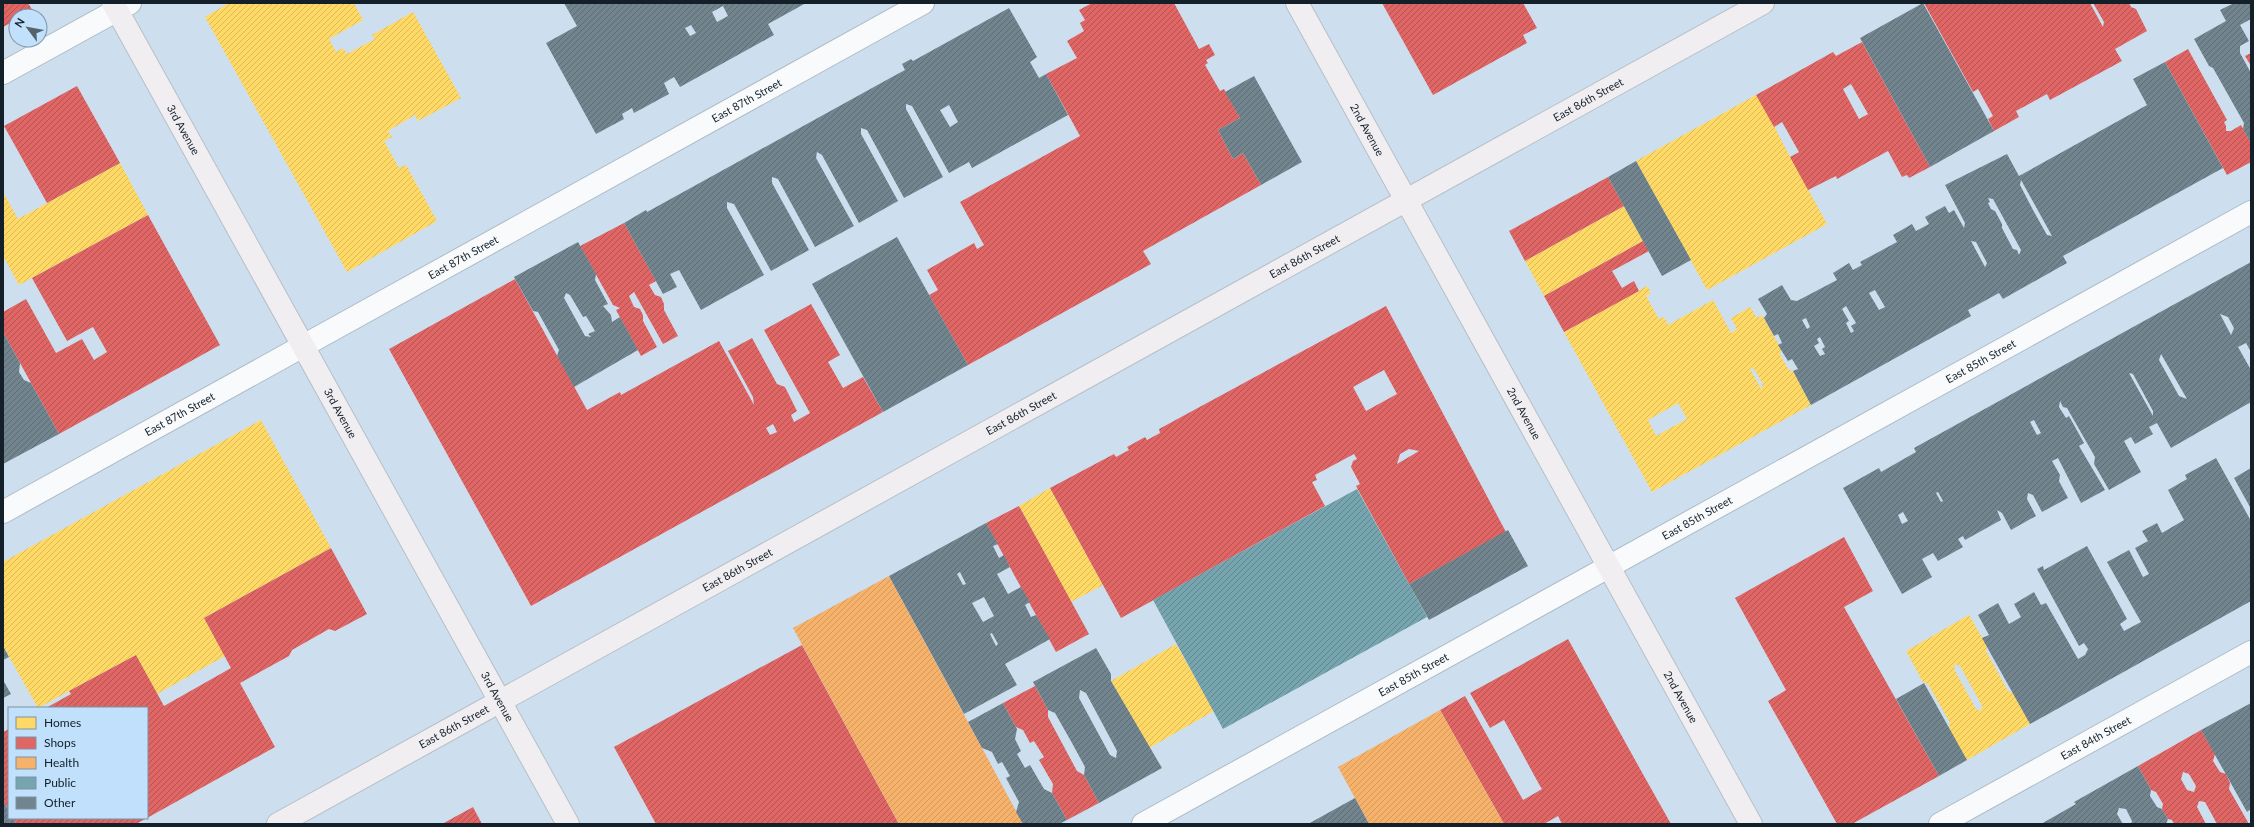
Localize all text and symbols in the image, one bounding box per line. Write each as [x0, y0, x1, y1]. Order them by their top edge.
north arrow [8, 8, 48, 48]
text: N [11, 15, 27, 29]
street label: East 87th Street [709, 75, 784, 125]
street label: East 86th Street [1551, 75, 1625, 124]
street label: 2nd Avenue [1348, 101, 1387, 158]
street label: 3rd Avenue [165, 102, 203, 157]
street label: East 86th Street [1267, 231, 1342, 281]
street label: East 87th Street [426, 232, 500, 281]
street label: East 85th Street [1943, 336, 2018, 385]
street label: 2nd Avenue [1505, 385, 1544, 442]
street label: 3rd Avenue [322, 386, 360, 440]
street label: East 86th Street [983, 388, 1058, 437]
street label: East 87th Street [142, 389, 217, 438]
street label: East 85th Street [1660, 493, 1734, 542]
street label: East 86th Street [700, 545, 775, 594]
street label: East 85th Street [1376, 650, 1451, 699]
street label: 2nd Avenue [1662, 668, 1701, 725]
street label: 3rd Avenue [479, 669, 517, 724]
street label: East 86th Street [416, 702, 491, 751]
legend [8, 707, 148, 819]
street label: East 84th Street [2058, 713, 2133, 762]
text: Homes [44, 715, 81, 730]
text: Shops [44, 735, 76, 750]
text: Health [44, 755, 79, 770]
text: Public [44, 775, 76, 790]
text: Other [44, 795, 76, 810]

